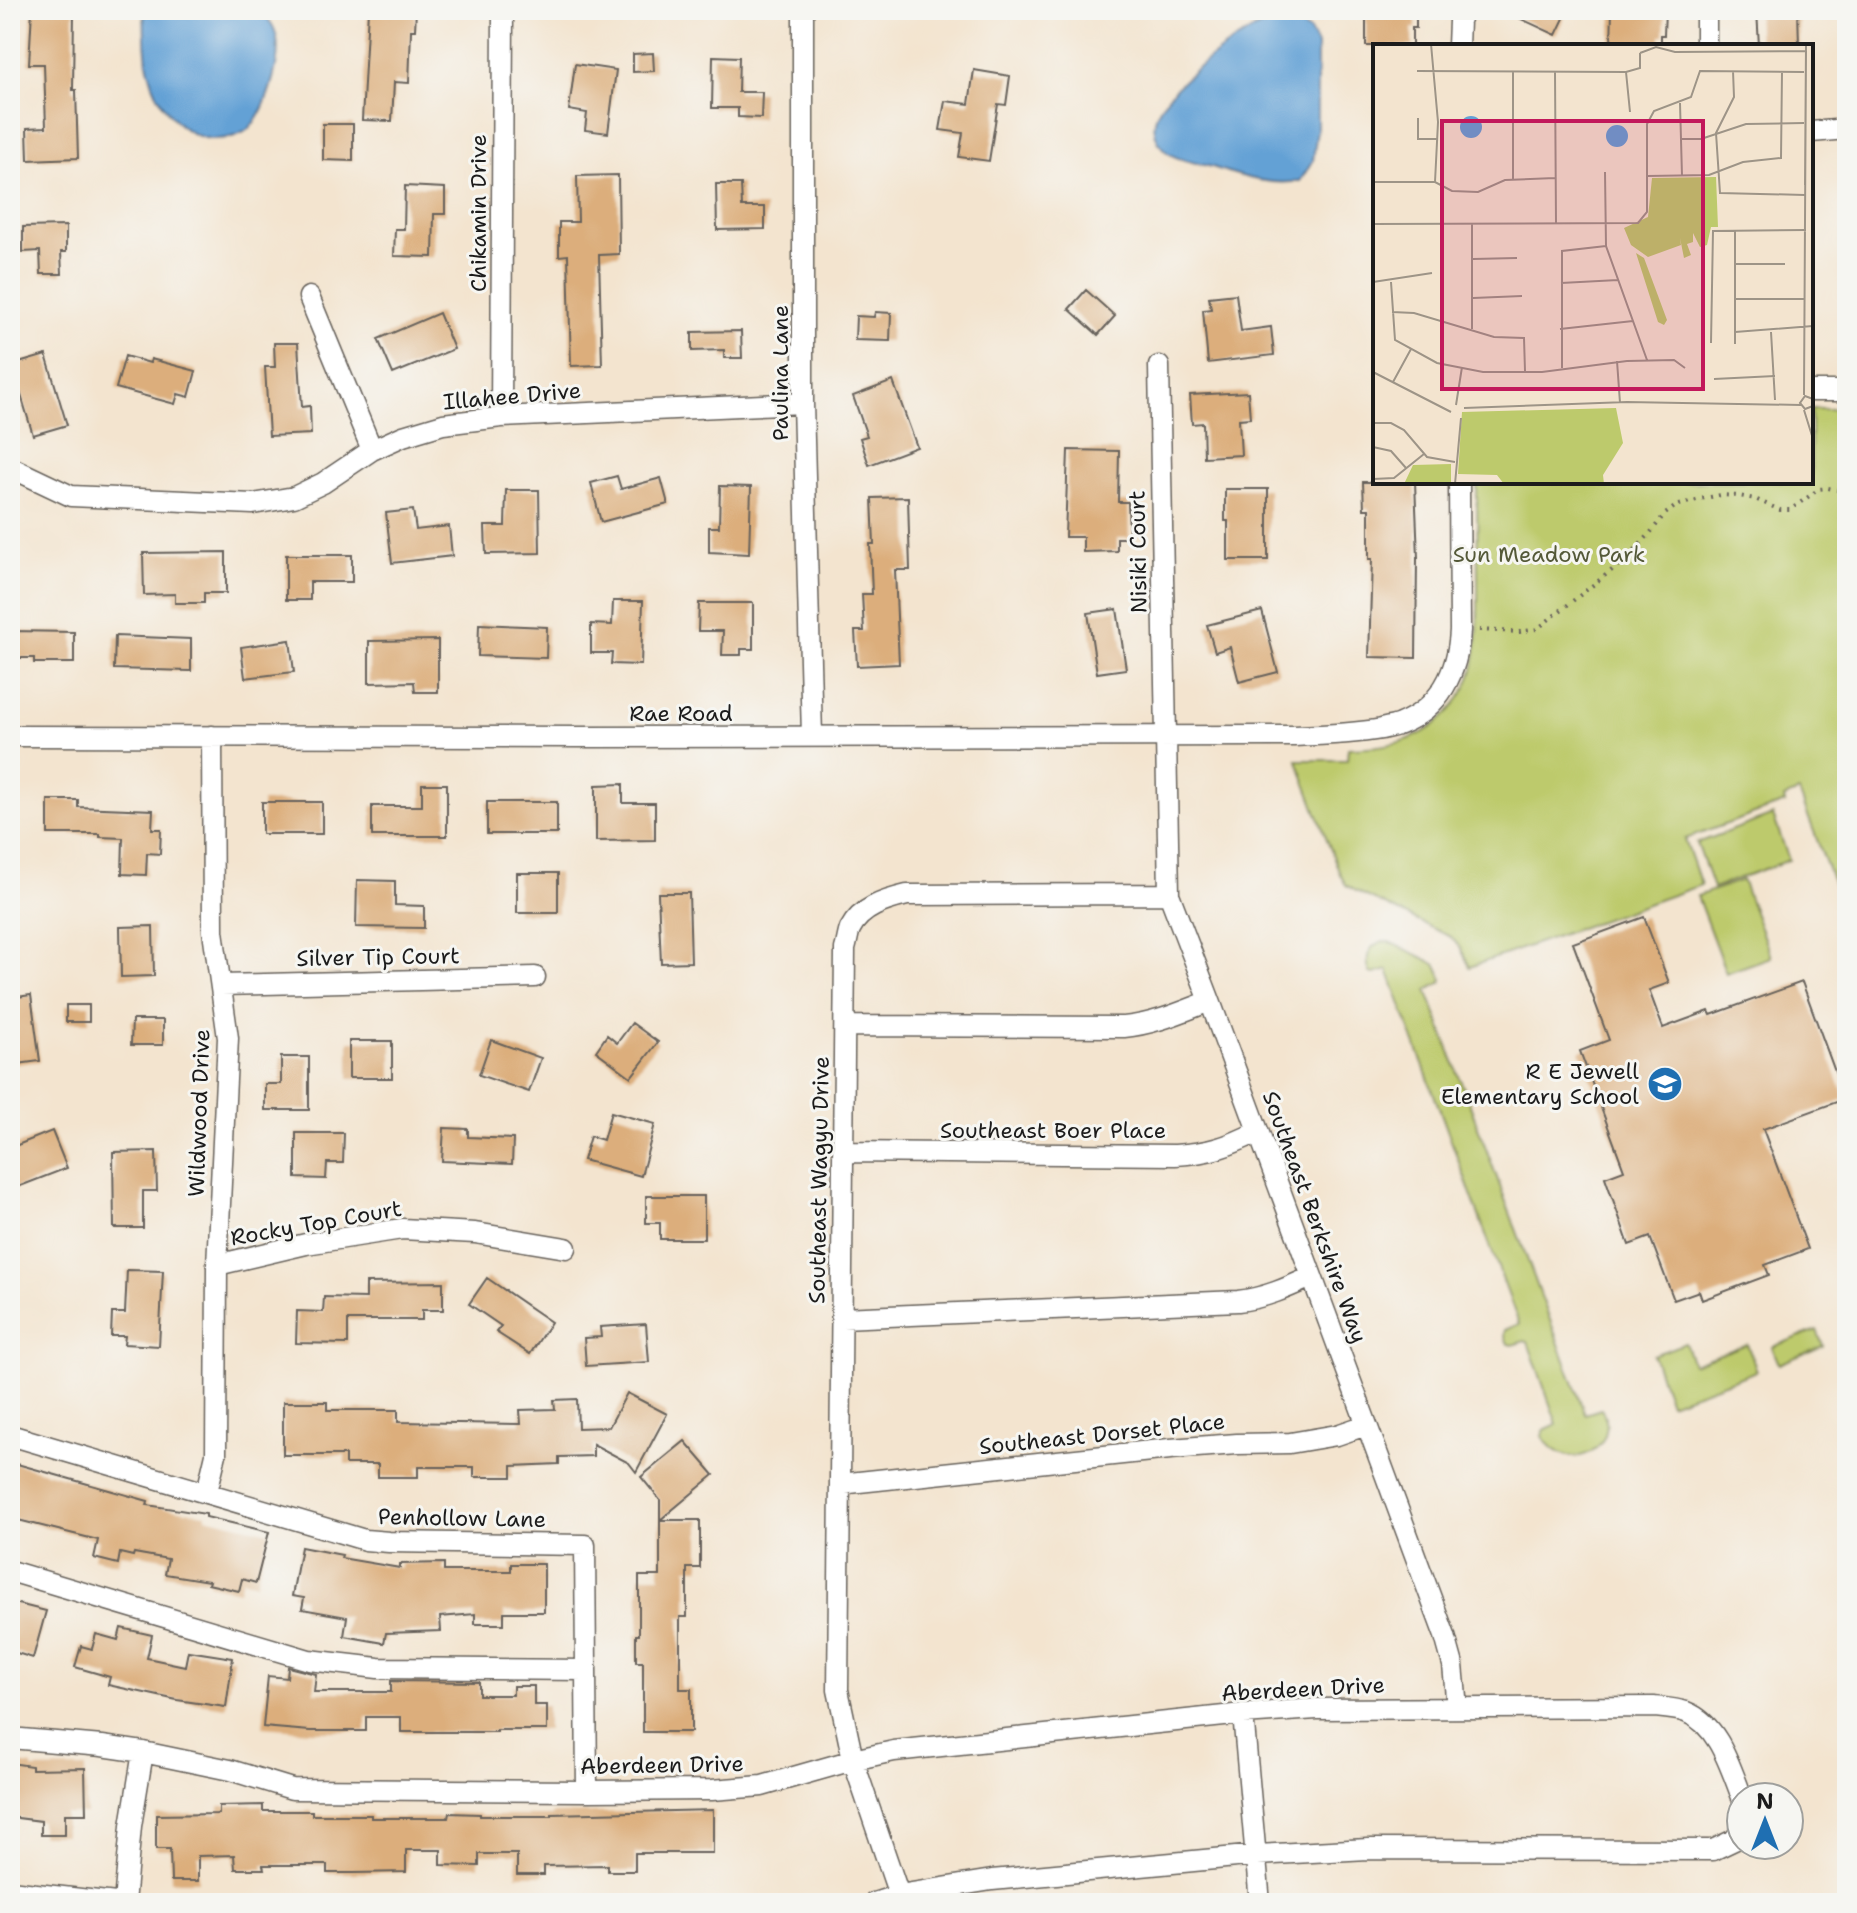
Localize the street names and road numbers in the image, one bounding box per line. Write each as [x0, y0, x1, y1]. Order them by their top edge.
street label: Chikamin Drive [464, 134, 493, 292]
street label: Paulina Lane [766, 305, 795, 441]
street label: Illahee Drive [442, 376, 582, 416]
street label: Nisiki Court [1122, 490, 1154, 614]
street label: Rae Road [629, 699, 733, 728]
street label: Silver Tip Court [296, 941, 460, 973]
street label: Wildwood Drive [182, 1028, 216, 1198]
street label: Southeast Wagyu Drive [802, 1056, 836, 1304]
street label: Southeast Berkshire Way [1256, 1087, 1374, 1347]
street label: Southeast Boer Place [940, 1116, 1166, 1145]
street label: Rocky Top Court [228, 1194, 404, 1252]
street label: Southeast Dorset Place [978, 1407, 1226, 1461]
street label: Penhollow Lane [378, 1502, 546, 1534]
street label: Aberdeen Drive [1221, 1670, 1385, 1708]
street label: Aberdeen Drive [580, 1749, 744, 1781]

